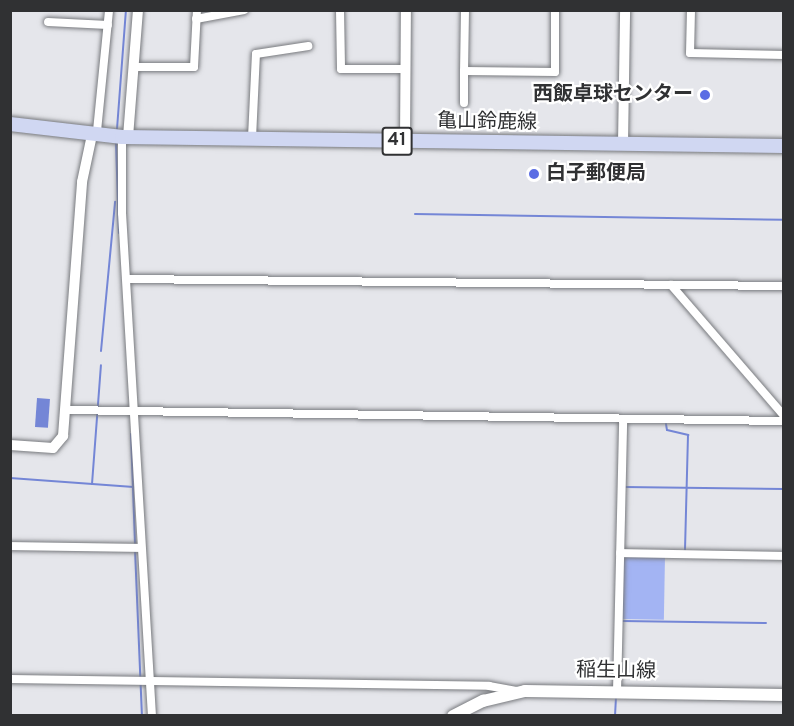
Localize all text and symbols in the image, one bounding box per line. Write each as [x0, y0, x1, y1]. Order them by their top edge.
place label: 西飯卓球センター [533, 83, 693, 107]
marker: 西飯卓球センター [698, 88, 712, 102]
street label: 亀山鈴鹿線 [437, 110, 537, 136]
road number: 41 [380, 126, 414, 156]
place label: 白子郵便局 [546, 162, 646, 186]
marker: 白子郵便局 [527, 167, 541, 181]
street label: 稲生山線 [576, 659, 656, 685]

